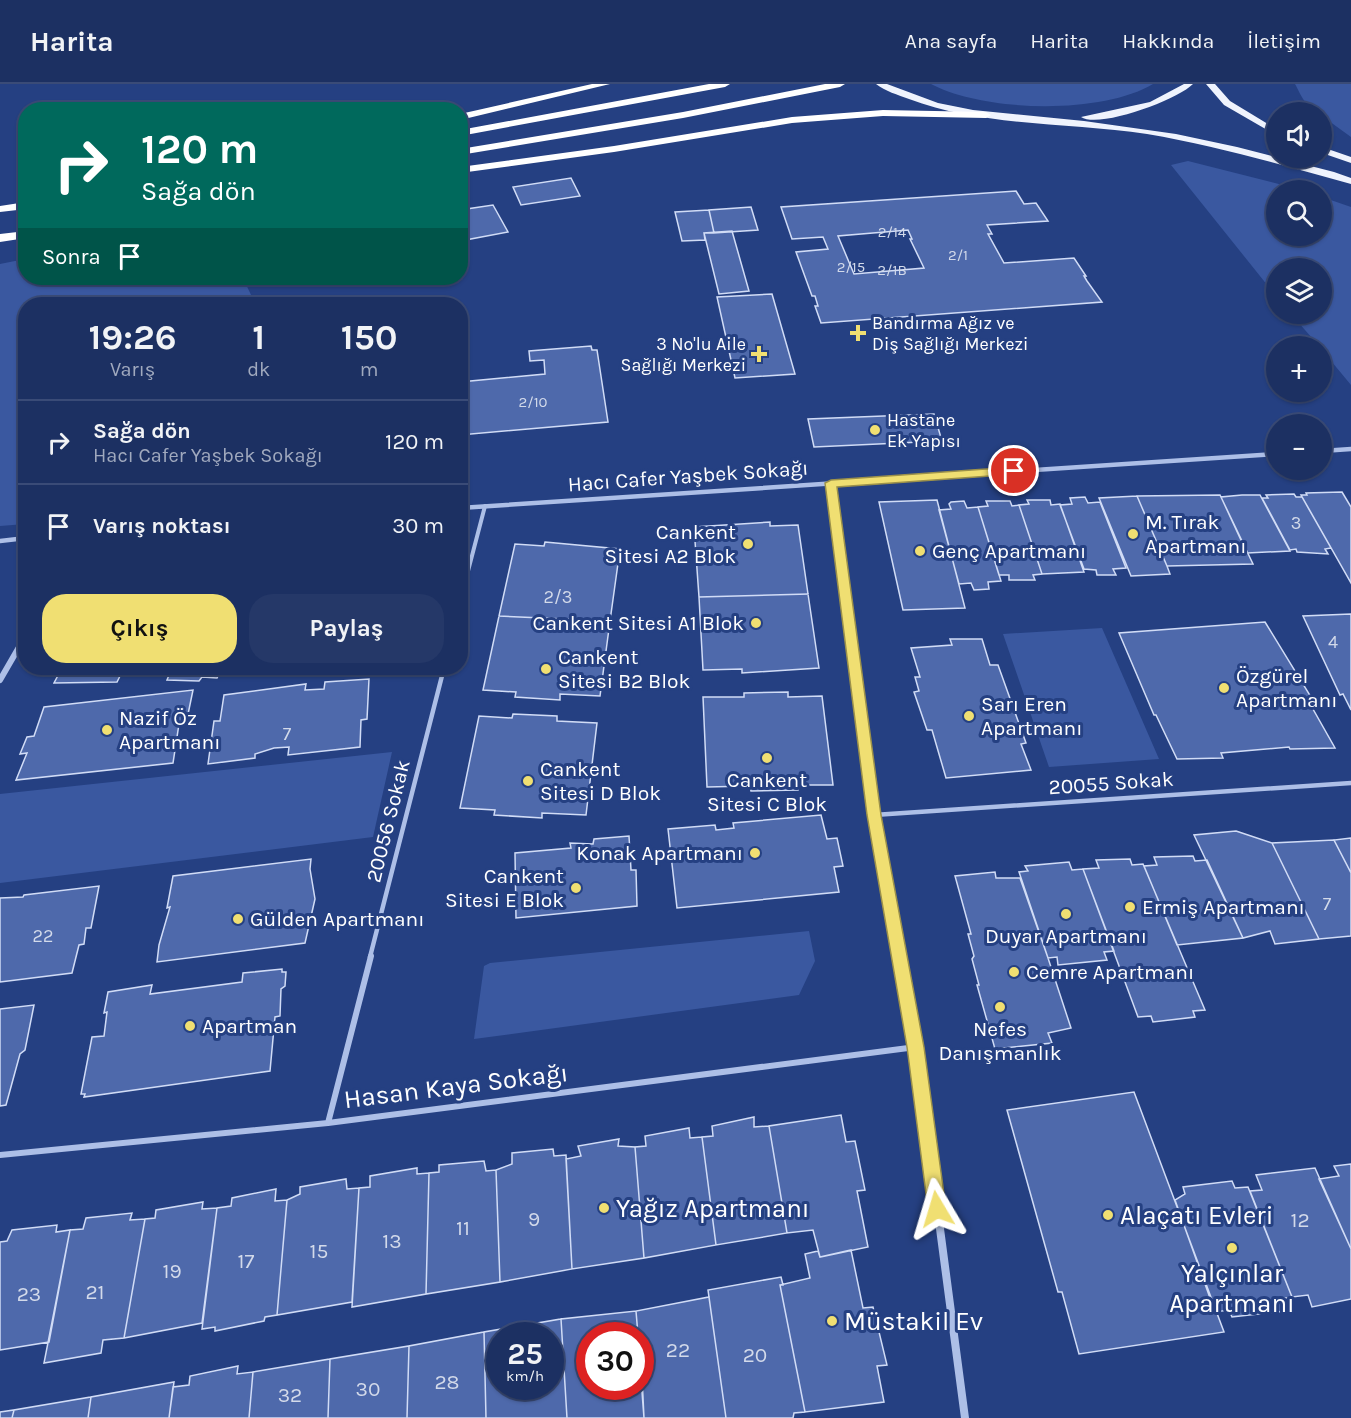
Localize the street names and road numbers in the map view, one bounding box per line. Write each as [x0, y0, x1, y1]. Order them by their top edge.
street label: Hacı Cafer Yaşbek Sokağı [567, 456, 809, 496]
street label: 20056 Sokak [361, 757, 415, 885]
street label: 20055 Sokak [1048, 767, 1174, 799]
street label: Hasan Kaya Sokağı [342, 1057, 570, 1115]

